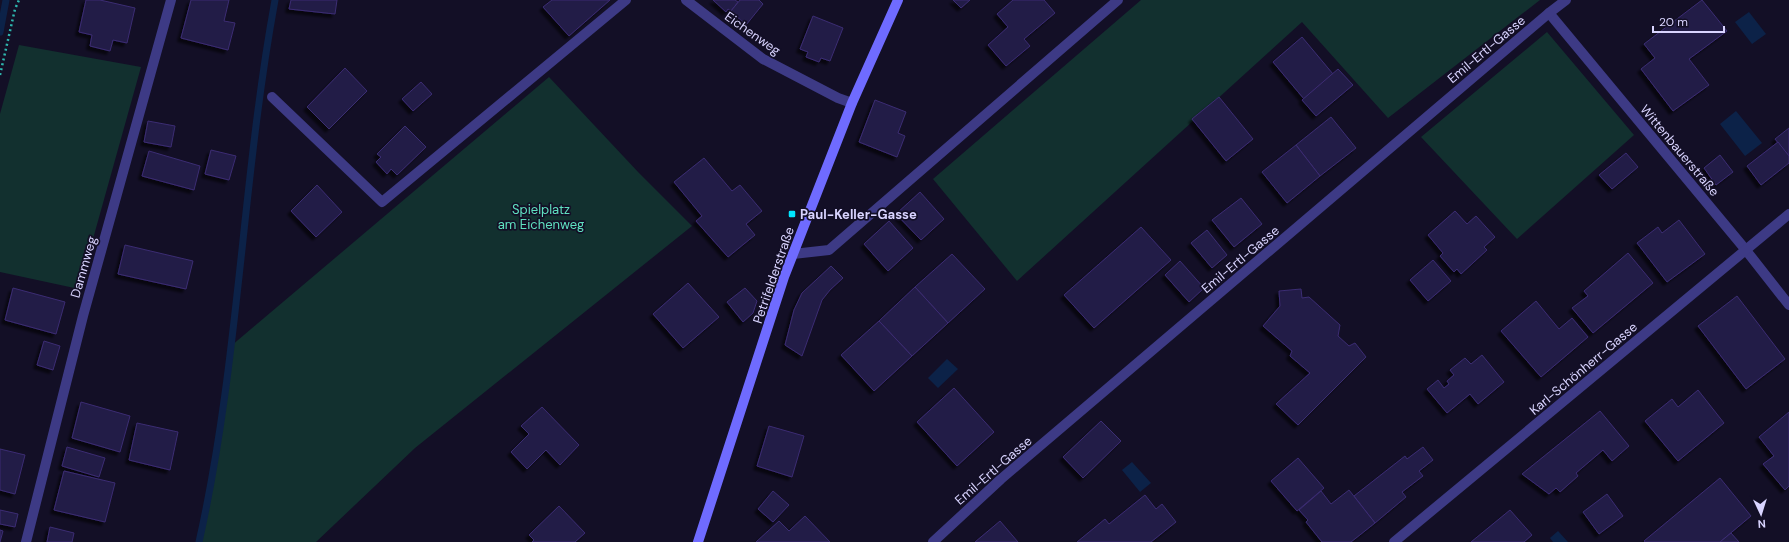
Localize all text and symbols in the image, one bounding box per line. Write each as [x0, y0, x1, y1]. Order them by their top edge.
street label: Eichenweg [721, 8, 784, 59]
scale bar [1653, 8, 1724, 34]
street label: Emil-Ertl-Gasse [1444, 12, 1529, 87]
text: 20 m [1659, 14, 1688, 30]
street label: Wittenbauerstraße [1636, 101, 1723, 200]
park label: Spielplatz am Eichenweg [498, 201, 584, 233]
place label: Paul-Keller-Gasse [800, 206, 917, 223]
marker: Paul-Keller-Gasse [787, 209, 797, 219]
street label: Emil-Ertl-Gasse [1198, 222, 1283, 297]
street label: Petrifelderstraße [749, 225, 798, 326]
street label: Dammweg [67, 234, 100, 300]
street label: Karl-Schönherr-Gasse [1526, 318, 1641, 418]
street label: Emil-Ertl-Gasse [951, 432, 1035, 508]
north arrow [1741, 494, 1781, 534]
text: N [1757, 517, 1766, 531]

